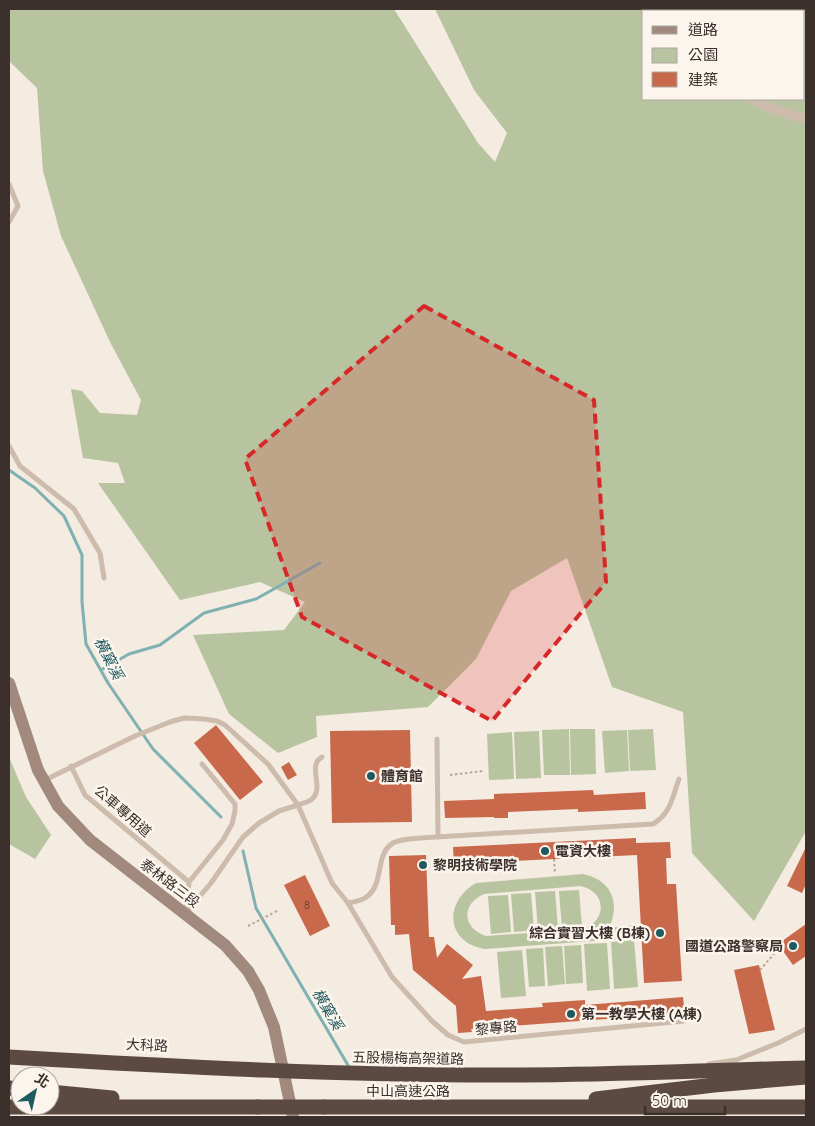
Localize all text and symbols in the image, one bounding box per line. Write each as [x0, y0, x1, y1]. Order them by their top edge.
legend [642, 10, 805, 100]
text: 道路 [688, 20, 718, 39]
text: 公園 [688, 45, 718, 64]
text: 建築 [688, 70, 718, 89]
water label: 橫窠溪 [90, 634, 129, 684]
place label: 體育館 [381, 767, 423, 785]
marker: 體育館 [365, 770, 377, 782]
street label: 公車專用道 [91, 781, 155, 841]
place label: 電資大樓 [555, 842, 611, 860]
marker: 電資大樓 [539, 845, 551, 857]
street label: 泰林路三段 [137, 855, 203, 911]
place label: 黎明技術學院 [433, 856, 517, 874]
marker: 黎明技術學院 [417, 859, 429, 871]
house number: 8 [304, 898, 310, 912]
place label: 綜合實習大樓 (B棟) [529, 924, 650, 942]
marker: 綜合實習大樓 (B棟) [654, 927, 666, 939]
place label: 國道公路警察局 [685, 937, 783, 955]
marker: 國道公路警察局 [787, 940, 799, 952]
water label: 橫窠溪 [309, 985, 348, 1035]
place label: 第一教學大樓 (A棟) [581, 1005, 702, 1023]
marker: 第一教學大樓 (A棟) [565, 1008, 577, 1020]
street label: 黎專路 [474, 1017, 518, 1039]
street label: 大科路 [126, 1035, 168, 1055]
street label: 五股楊梅高架道路 [352, 1048, 464, 1068]
north arrow [10, 1066, 60, 1116]
text: 北 [31, 1069, 53, 1092]
street label: 中山高速公路 [366, 1082, 450, 1100]
scale bar [645, 1084, 725, 1116]
text: 50 m [652, 1091, 687, 1110]

